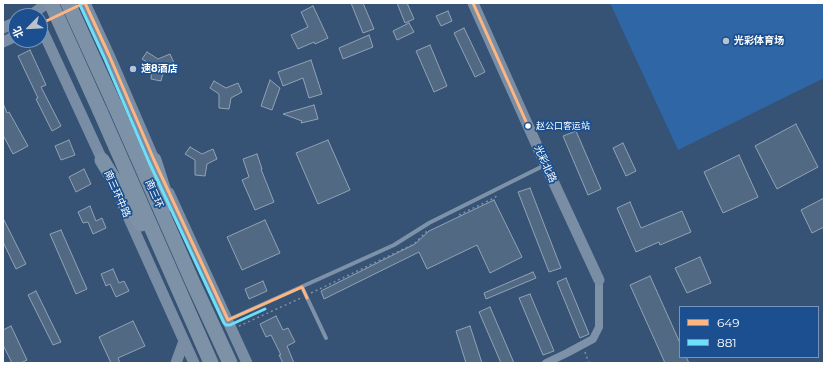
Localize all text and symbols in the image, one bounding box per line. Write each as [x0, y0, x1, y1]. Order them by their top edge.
north arrow [8, 8, 48, 48]
text: 北 [9, 25, 27, 40]
place label: 光彩体育场 [734, 35, 784, 47]
marker: 光彩体育场 [721, 36, 731, 46]
place label: 速8酒店 [141, 63, 178, 75]
marker: 速8酒店 [128, 64, 138, 74]
marker: 赵公口客运站 [523, 121, 533, 131]
place label: 赵公口客运站 [536, 121, 590, 131]
street label: 光彩北路 [531, 143, 559, 185]
street label: 南三环中路 [101, 169, 133, 219]
street label: 南三环 [142, 178, 166, 210]
legend [679, 306, 819, 358]
text: 649 [717, 315, 739, 330]
text: 881 [717, 335, 737, 350]

